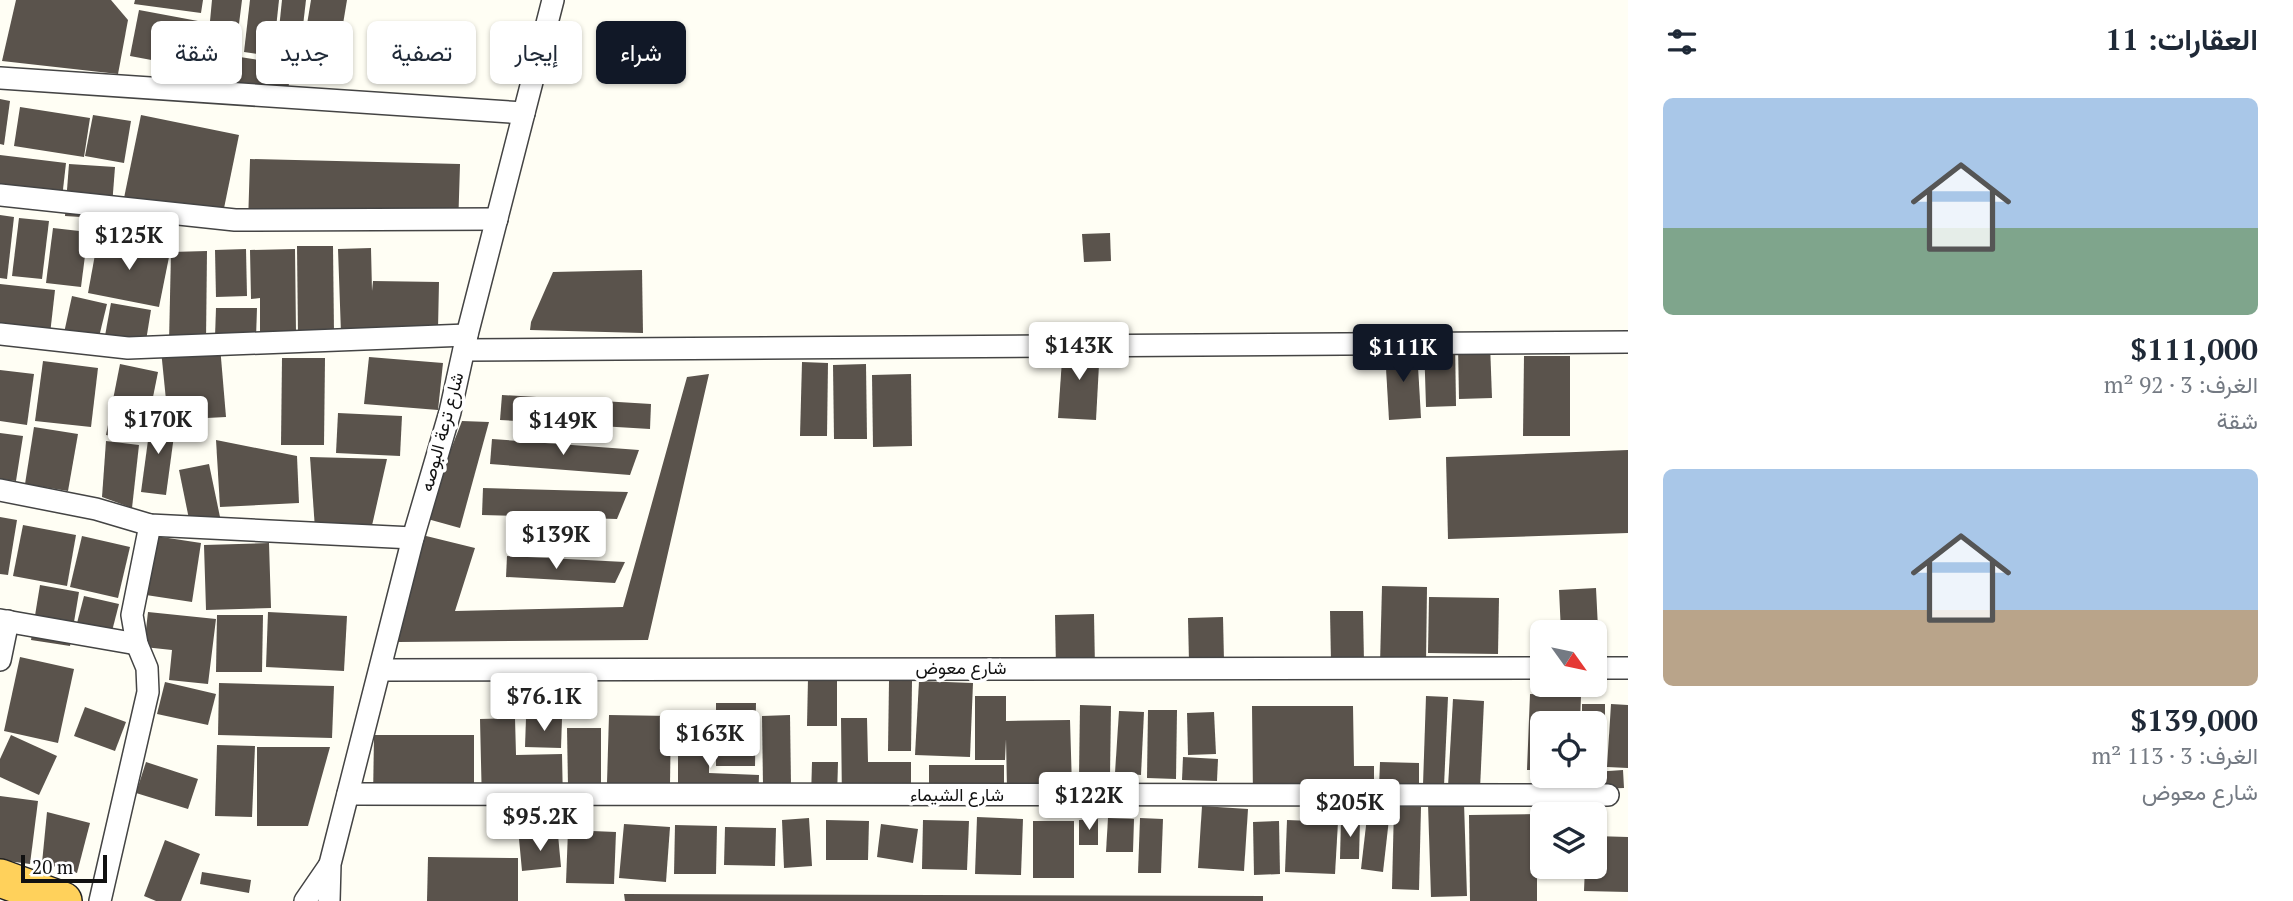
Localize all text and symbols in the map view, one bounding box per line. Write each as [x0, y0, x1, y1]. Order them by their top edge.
text: العقارات: 11 [2105, 19, 2258, 59]
chip: شقة [151, 21, 242, 84]
chip: جديد [256, 21, 353, 84]
chip: تصفية [367, 21, 476, 84]
chip: إيجار [490, 21, 582, 84]
chip: شراء [596, 21, 686, 84]
icon: filters [1663, 23, 1701, 61]
icon: home [1898, 144, 2024, 270]
pin: $125K [80, 212, 178, 272]
text: $125K [95, 219, 163, 250]
pin: $143K [1030, 322, 1128, 382]
pin: $111K [1354, 324, 1452, 384]
text: $143K [1045, 329, 1113, 360]
text: $111,000 [2130, 329, 2258, 369]
text: $111K [1369, 331, 1437, 362]
street label: شارع ترعة البوصه [414, 369, 469, 494]
text: الغرف: 3 · 92 m² [2104, 369, 2258, 400]
pin: $170K [109, 396, 207, 456]
pin: $149K [514, 398, 612, 457]
text: $170K [124, 403, 192, 434]
text: $149K [529, 404, 597, 435]
text: شقة [2216, 405, 2258, 436]
pin: $139K [507, 512, 605, 571]
icon: home [1898, 515, 2024, 641]
text: $139K [522, 518, 590, 549]
north arrow [1530, 620, 1606, 696]
map controls [1530, 620, 1607, 879]
street label: شارع معوض [916, 655, 1006, 680]
pin: $76.1K [487, 674, 601, 733]
text: $76.1K [506, 680, 582, 711]
text: $139,000 [2130, 700, 2258, 740]
pin: $163K [661, 710, 759, 770]
button: locate [1530, 711, 1607, 788]
text: $163K [676, 717, 744, 748]
text: الغرف: 3 · 113 m² [2091, 740, 2258, 771]
pin: $122K [1040, 772, 1138, 832]
text: شارع معوض [2142, 776, 2258, 807]
text: $122K [1055, 779, 1123, 810]
pin: $205K [1301, 780, 1399, 839]
street label: شارع الشيماء [910, 782, 1004, 807]
text: $205K [1316, 786, 1384, 817]
pin: $95.2K [483, 794, 597, 853]
text: $95.2K [502, 800, 578, 831]
button: layers [1530, 802, 1607, 879]
scale bar [21, 852, 107, 884]
text: 20 m [32, 854, 73, 879]

